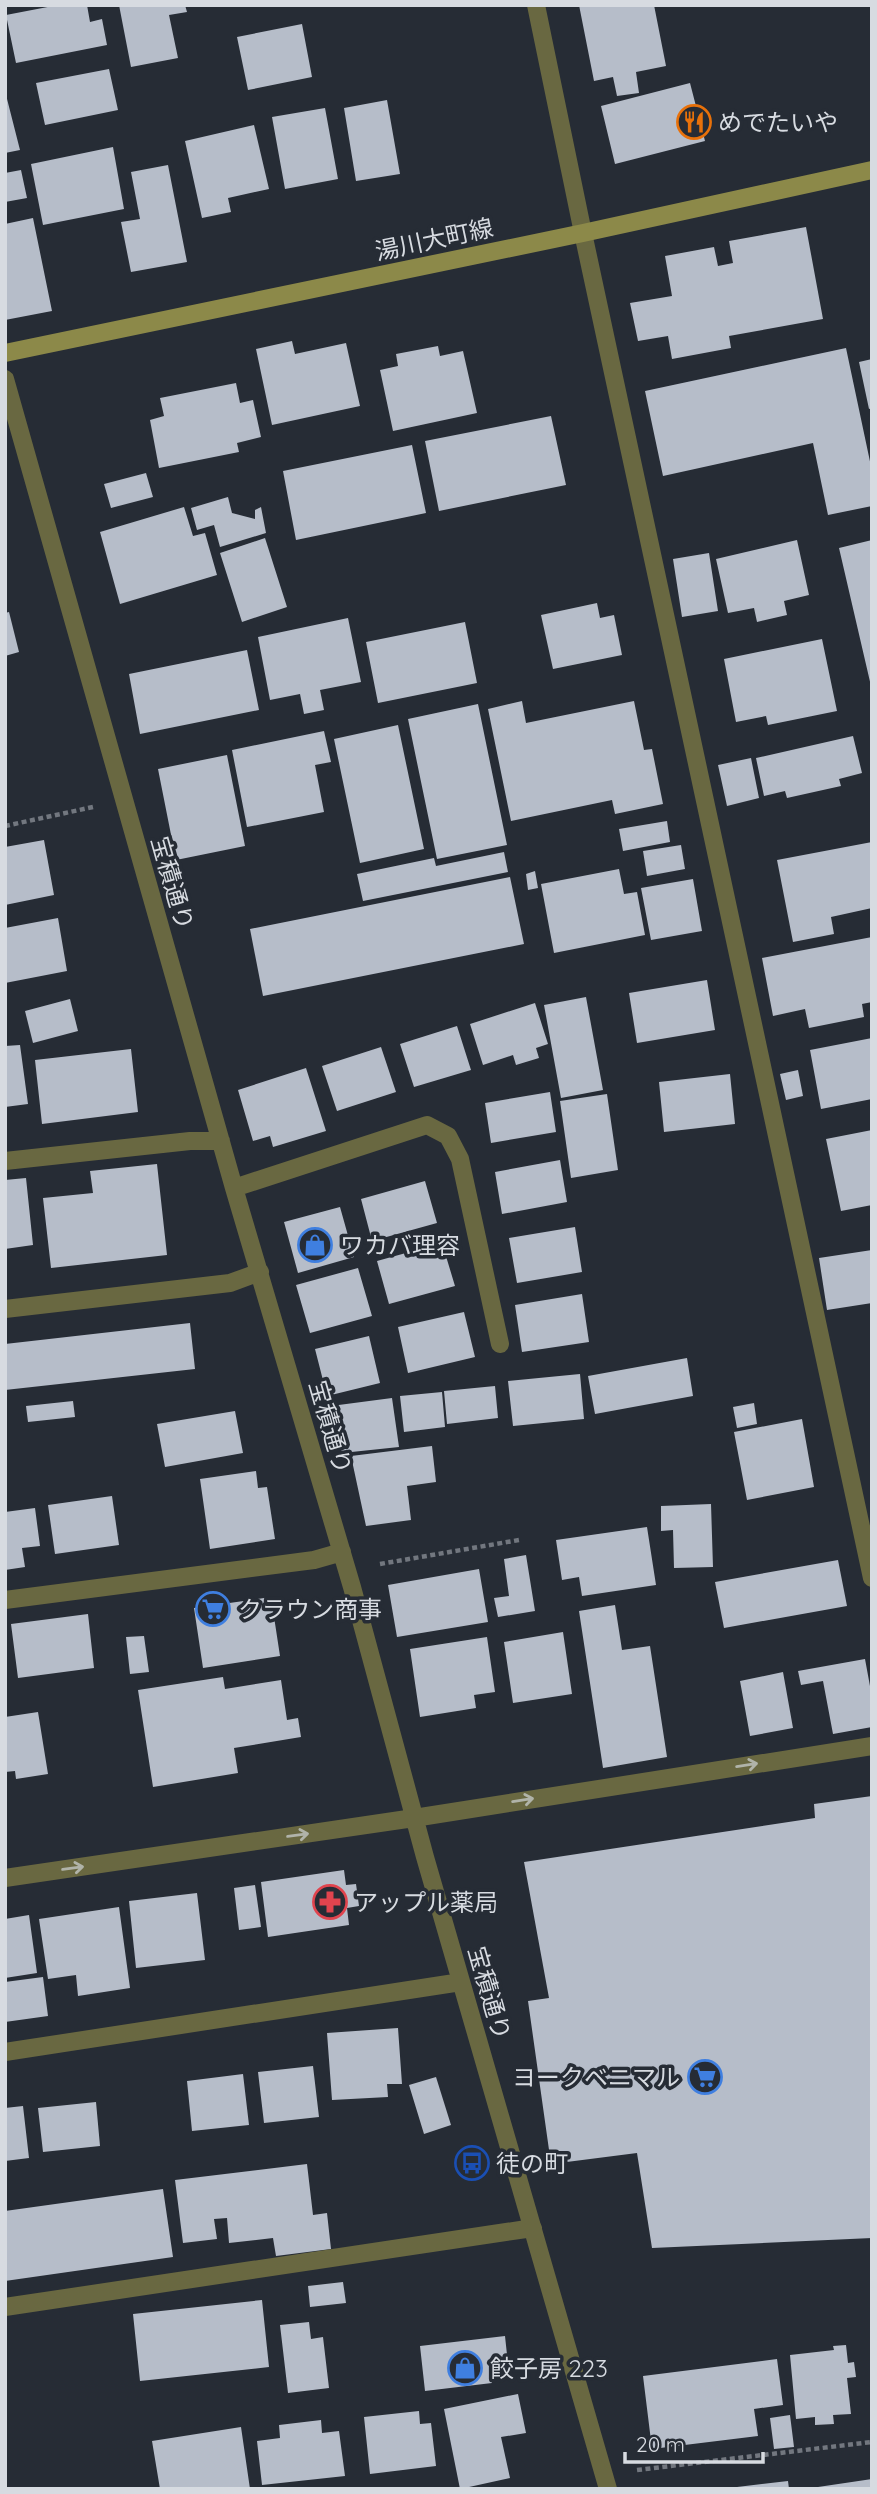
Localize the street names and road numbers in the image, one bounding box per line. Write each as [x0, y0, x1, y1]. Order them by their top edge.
street label: 湯川大町線 [372, 212, 496, 266]
street label: 宝積通り [145, 833, 201, 933]
street label: 宝積通り [303, 1377, 359, 1477]
street label: 宝積通り [462, 1943, 518, 2043]

